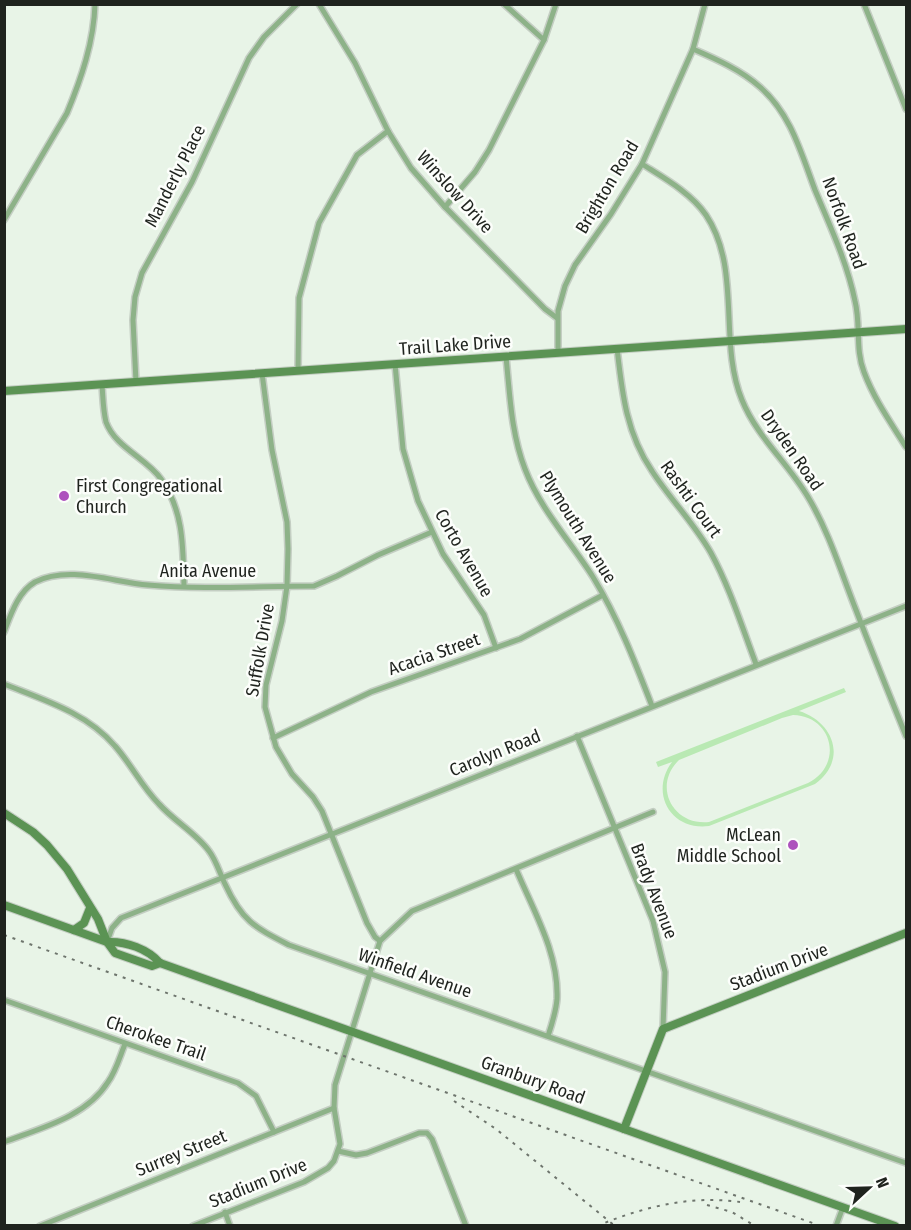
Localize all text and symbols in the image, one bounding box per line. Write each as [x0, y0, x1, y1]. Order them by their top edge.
street label: Manderly Place [140, 121, 210, 231]
street label: Brighton Road [571, 136, 643, 238]
street label: Winslow Drive [412, 146, 498, 238]
street label: Norfolk Road [817, 174, 871, 272]
street label: Trail Lake Drive [398, 330, 512, 360]
street label: Dryden Road [756, 405, 828, 495]
street label: Rashti Court [656, 456, 726, 542]
street label: Plymouth Avenue [535, 467, 621, 587]
place label: First Congregational Church [76, 475, 222, 518]
marker: First Congregational Church [57, 489, 71, 503]
street label: Corto Avenue [430, 505, 498, 601]
street label: Anita Avenue [160, 560, 256, 582]
street label: Suffolk Drive [241, 602, 279, 698]
street label: Acacia Street [385, 628, 483, 680]
street label: Carolyn Road [446, 725, 544, 781]
place label: McLean Middle School [677, 824, 781, 867]
marker: McLean Middle School [786, 838, 800, 852]
street label: Brady Avenue [626, 840, 682, 942]
street label: Stadium Drive [727, 938, 831, 996]
street label: Winfield Avenue [355, 943, 475, 1003]
street label: Cherokee Trail [103, 1011, 209, 1065]
street label: Granbury Road [478, 1051, 588, 1109]
street label: Surrey Street [132, 1125, 230, 1181]
street label: Stadium Drive [206, 1153, 310, 1213]
north arrow [839, 1158, 899, 1218]
text: N [872, 1175, 893, 1191]

